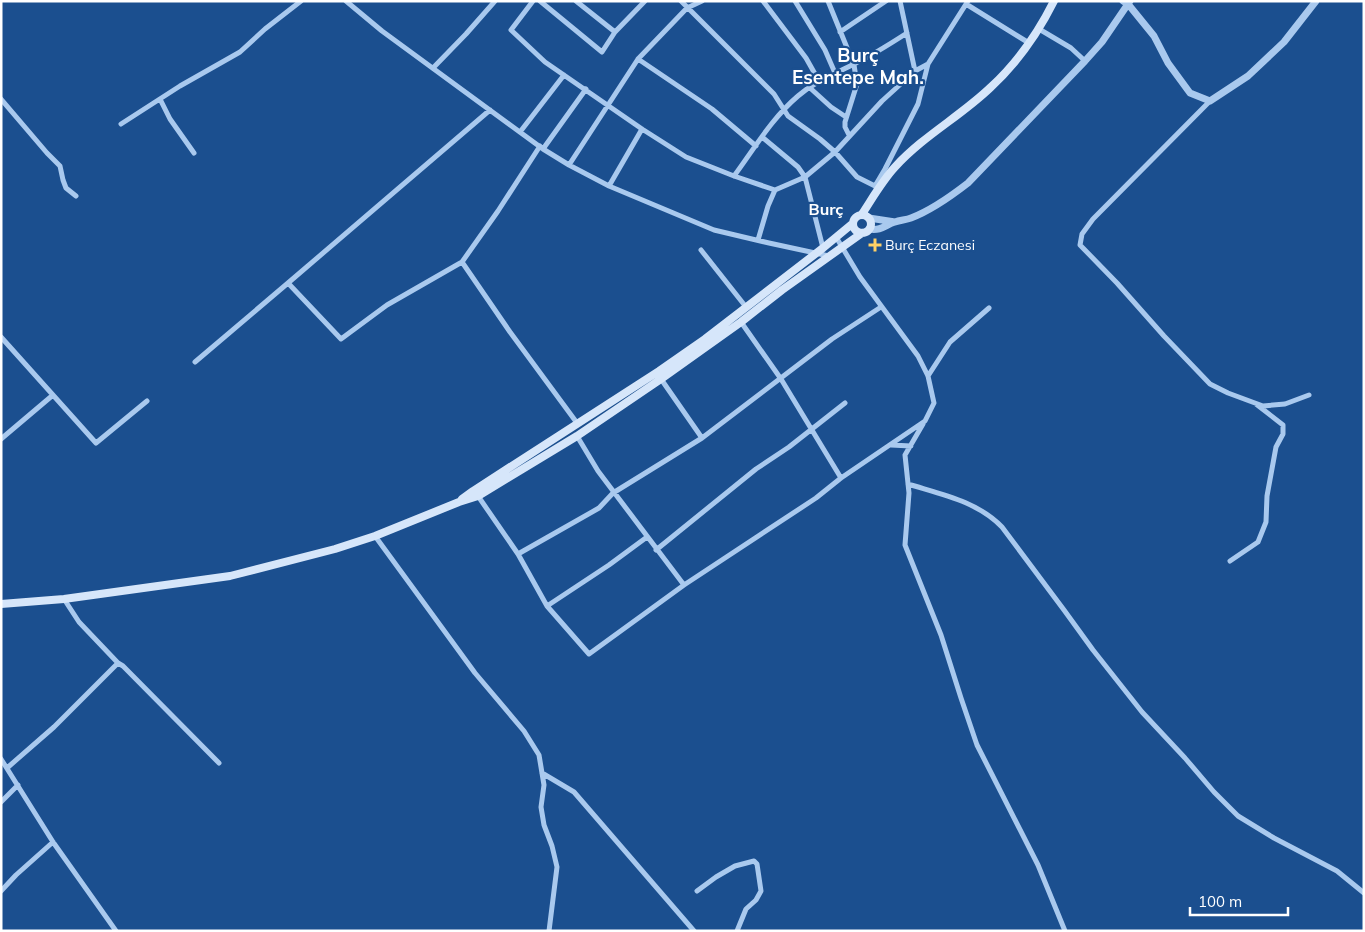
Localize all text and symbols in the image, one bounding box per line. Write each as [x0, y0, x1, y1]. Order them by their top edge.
district label: Burç Esentepe Mah. [792, 43, 924, 89]
district label: Burç [809, 199, 843, 219]
place label: Burç Eczanesi [885, 236, 975, 254]
marker: Burç Eczanesi [869, 239, 881, 251]
scale bar [1190, 884, 1288, 916]
text: 100 m [1198, 892, 1242, 911]

